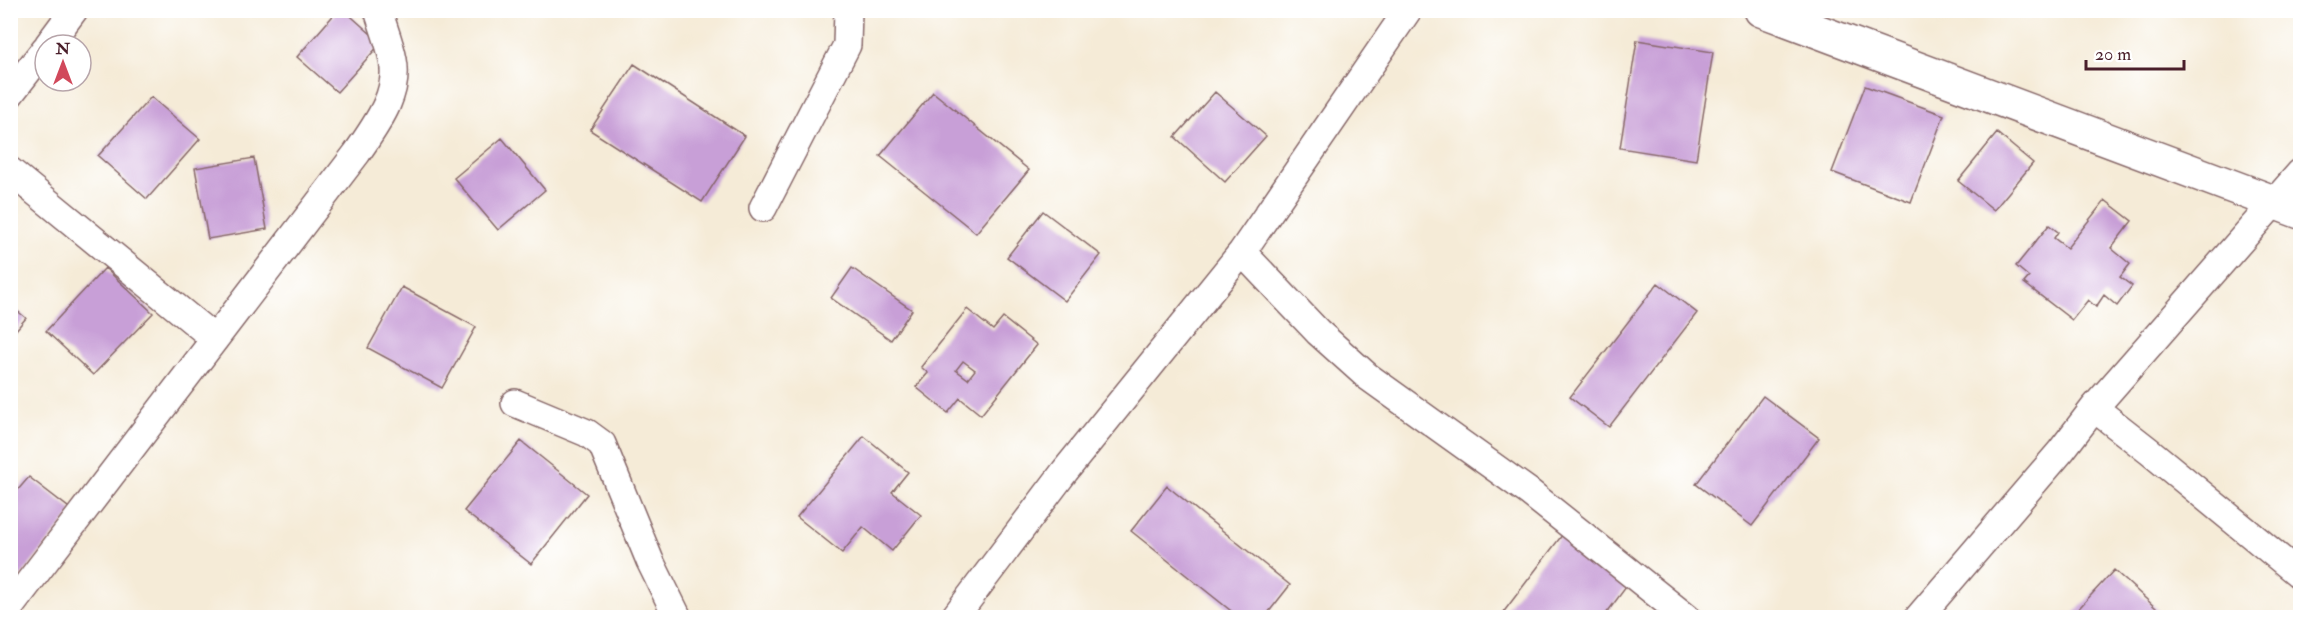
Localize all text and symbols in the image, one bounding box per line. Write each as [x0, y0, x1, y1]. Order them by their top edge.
north arrow [33, 33, 93, 93]
scale bar [2086, 33, 2184, 71]
text: N [55, 39, 71, 59]
text: 20 m [2095, 43, 2131, 66]

